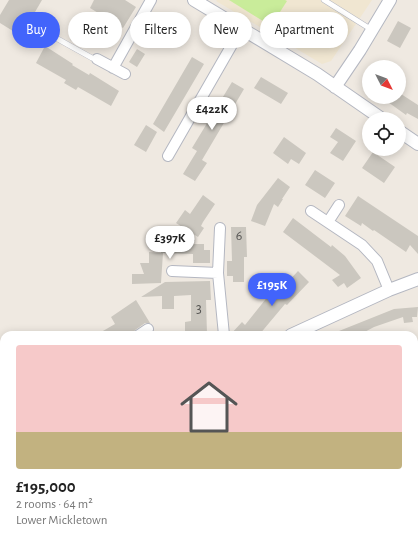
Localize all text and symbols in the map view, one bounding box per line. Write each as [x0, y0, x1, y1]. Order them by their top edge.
chip: Buy [12, 12, 60, 48]
chip: Rent [68, 12, 122, 48]
chip: Filters [130, 12, 191, 48]
chip: New [199, 12, 252, 48]
chip: Apartment [260, 12, 348, 48]
north arrow [362, 60, 406, 104]
map controls [362, 60, 406, 156]
pin: £422K [184, 97, 240, 131]
text: £422K [196, 103, 228, 116]
button: locate [362, 112, 406, 156]
pin: £397K [142, 226, 198, 260]
house number: 6 [236, 229, 242, 243]
text: £397K [155, 232, 185, 245]
pin: £195K [244, 273, 300, 307]
text: £195K [257, 279, 287, 292]
house number: 3 [196, 302, 202, 316]
icon: home [173, 371, 245, 443]
text: £195,000 [16, 478, 76, 495]
text: 2 rooms · 64 m² [16, 498, 93, 511]
text: Lower Mickletown [16, 514, 108, 527]

